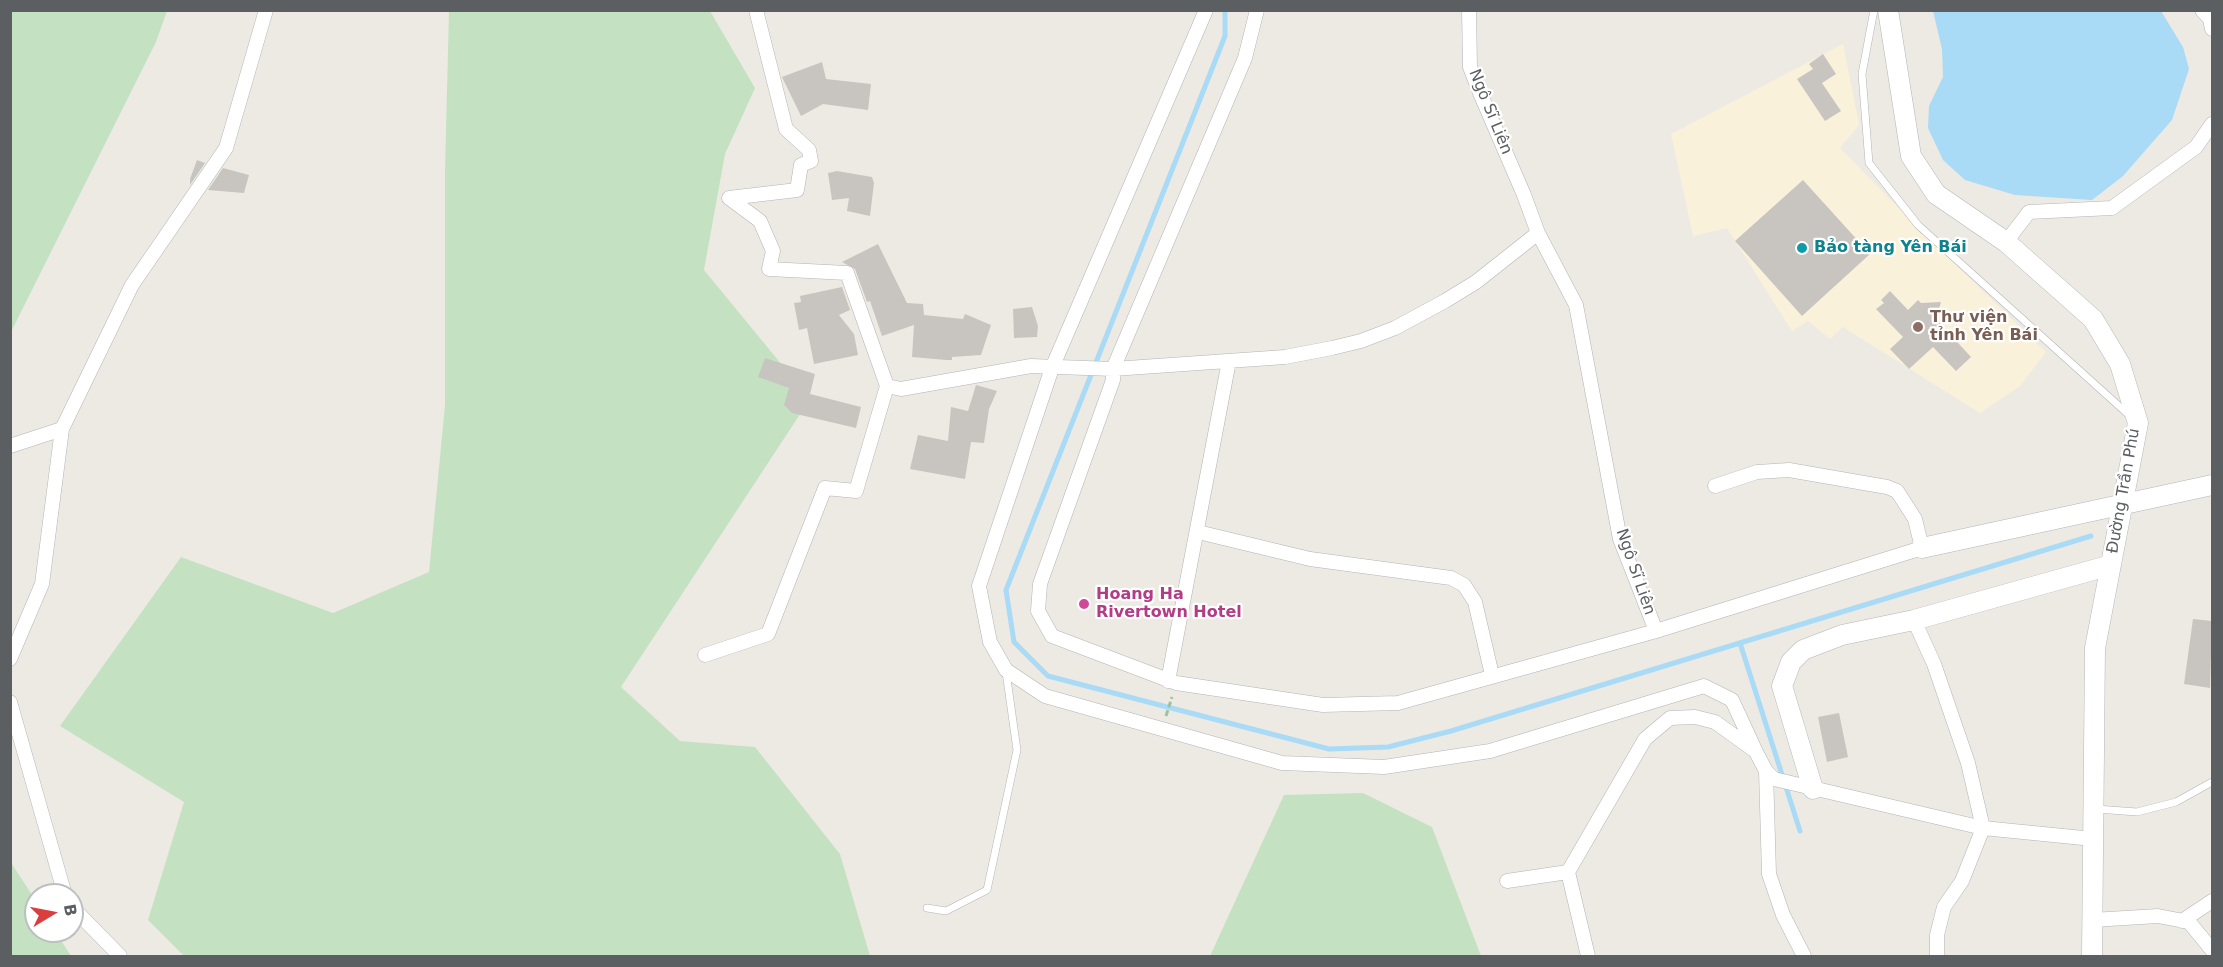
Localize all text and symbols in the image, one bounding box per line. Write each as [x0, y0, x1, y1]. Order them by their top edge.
street label: Ngô Sĩ Liên [1464, 67, 1516, 157]
place label: Bảo tàng Yên Bái [1814, 238, 1967, 258]
marker: Bảo tàng Yên Bái [1795, 241, 1809, 255]
place label: Thư viện tỉnh Yên Bái [1930, 308, 2038, 346]
marker: Thư viện tỉnh Yên Bái [1911, 320, 1925, 334]
street label: Đường Trần Phú [2104, 427, 2144, 555]
street label: Ngô Sĩ Liên [1611, 526, 1659, 618]
place label: Hoang Ha Rivertown Hotel [1096, 585, 1242, 623]
marker: Hoang Ha Rivertown Hotel [1077, 597, 1091, 611]
north arrow [24, 883, 84, 943]
text: B [60, 902, 81, 918]

